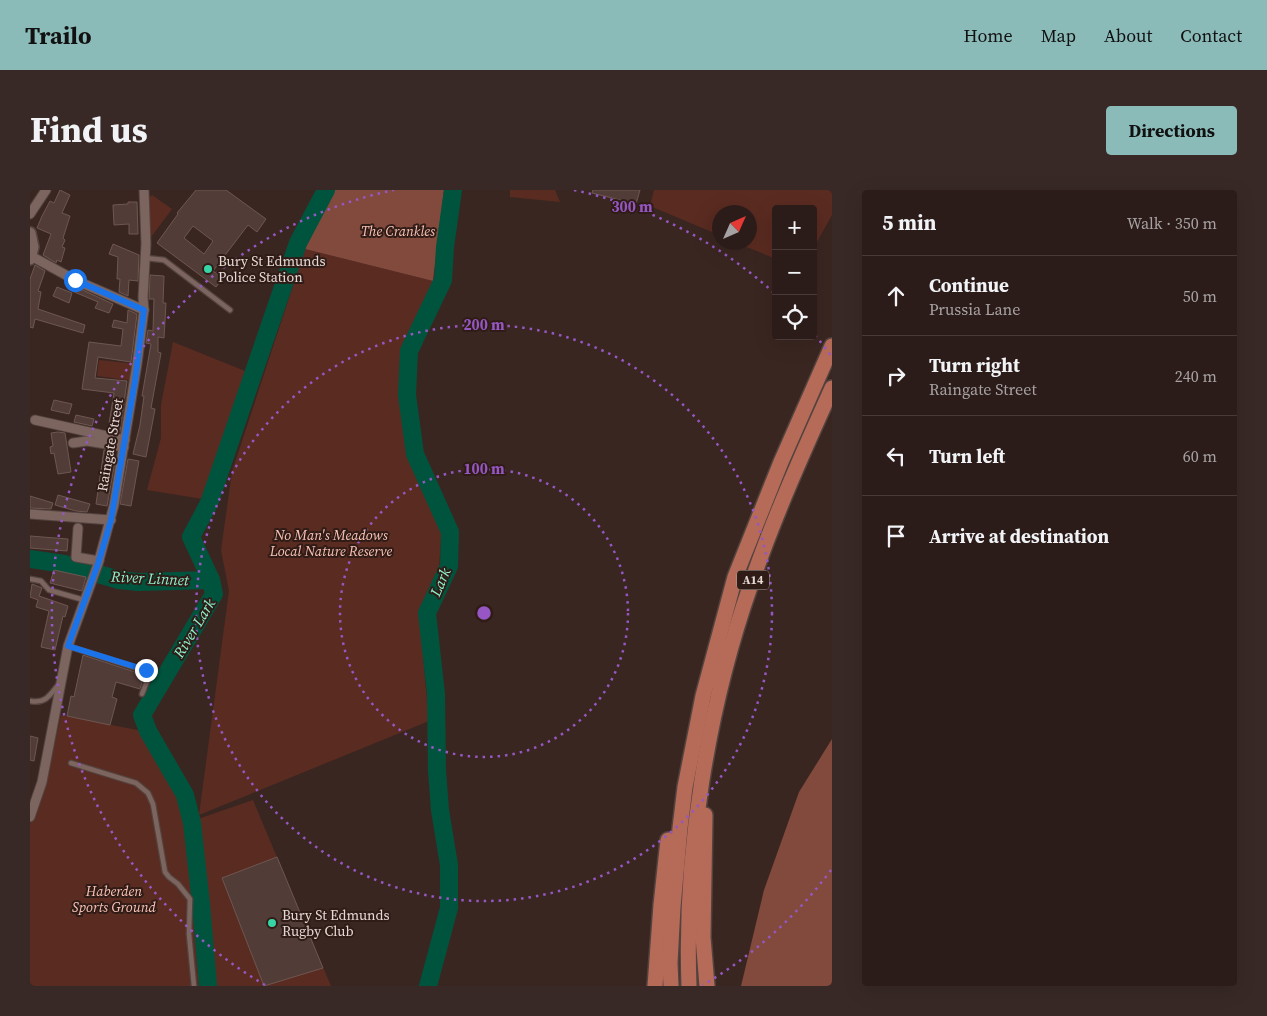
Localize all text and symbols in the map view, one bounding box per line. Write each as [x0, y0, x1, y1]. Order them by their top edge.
text: Trailo [25, 19, 92, 52]
text: Home [964, 23, 1013, 48]
text: Map [1041, 23, 1076, 48]
text: About [1104, 23, 1152, 48]
text: Contact [1180, 23, 1242, 48]
text: Find us [30, 106, 148, 154]
button: Directions [1106, 106, 1237, 155]
text: 300 m [611, 196, 653, 217]
north arrow [712, 205, 757, 250]
map controls [772, 205, 817, 340]
button: + [772, 205, 817, 250]
text: 5 min [882, 208, 937, 237]
text: Walk · 350 m [1127, 212, 1217, 234]
park label: The Crankles [361, 221, 436, 241]
button: − [772, 250, 817, 295]
place label: Bury St Edmunds Police Station [218, 251, 326, 287]
marker: Bury St Edmunds Police Station [202, 263, 214, 275]
route start [64, 269, 87, 292]
text: Continue [929, 272, 1009, 298]
icon: ahead [882, 282, 910, 310]
text: 50 m [1183, 285, 1217, 307]
button: locate [772, 295, 817, 340]
text: Prussia Lane [929, 298, 1020, 320]
text: 200 m [463, 314, 505, 335]
text: Turn right [929, 352, 1020, 378]
icon: right [882, 362, 910, 390]
text: 240 m [1175, 365, 1217, 387]
text: Raingate Street [929, 378, 1037, 400]
street label: Raingate Street [92, 396, 128, 493]
icon: left [882, 442, 910, 470]
text: Turn left [929, 443, 1005, 469]
text: 60 m [1183, 445, 1217, 467]
text: 100 m [463, 458, 505, 479]
icon: arrive [882, 522, 910, 550]
text: Arrive at destination [929, 523, 1109, 549]
park label: No Man's Meadows Local Nature Reserve [269, 525, 393, 561]
water label: Lark [424, 564, 456, 600]
water label: River Linnet [110, 565, 190, 591]
road number: A14 [737, 570, 769, 590]
water label: River Lark [168, 594, 220, 663]
centre of rings [475, 604, 493, 622]
route end [135, 659, 158, 682]
park label: Haberden Sports Ground [72, 881, 157, 917]
place label: Bury St Edmunds Rugby Club [282, 905, 390, 941]
marker: Bury St Edmunds Rugby Club [266, 917, 278, 929]

